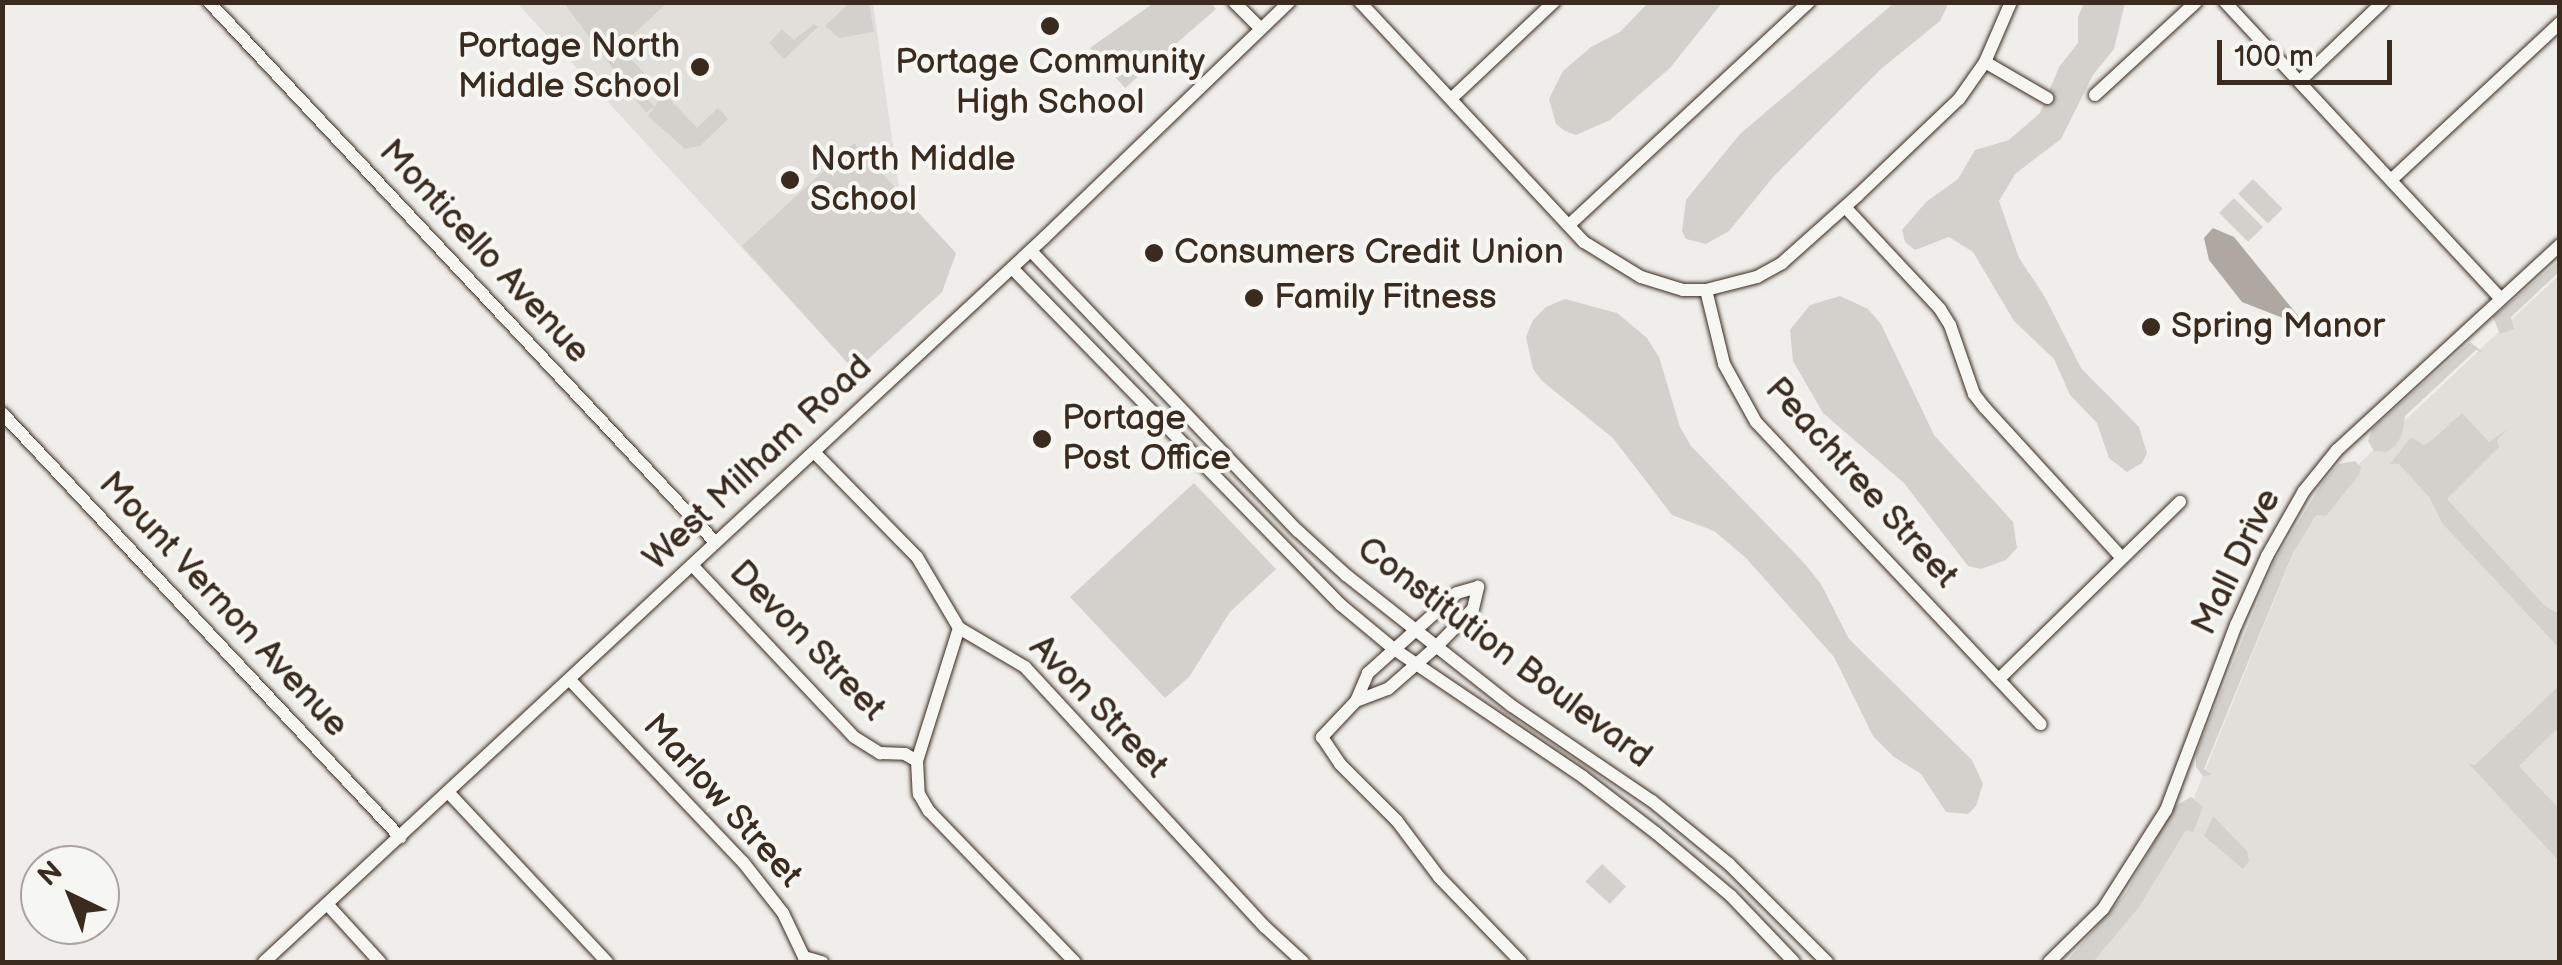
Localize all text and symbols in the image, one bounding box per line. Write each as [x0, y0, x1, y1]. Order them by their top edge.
marker: Portage Community High School [1039, 15, 1061, 37]
scale bar [2222, 20, 2397, 82]
place label: Portage North Middle School [457, 26, 680, 108]
text: 100 m [2234, 39, 2314, 75]
place label: Portage Community High School [895, 42, 1205, 124]
marker: Portage North Middle School [689, 56, 711, 78]
street label: Monticello Avenue [370, 132, 598, 372]
place label: North Middle School [810, 139, 1016, 221]
marker: North Middle School [779, 169, 801, 191]
place label: Consumers Credit Union [1174, 232, 1564, 274]
marker: Consumers Credit Union [1143, 242, 1165, 264]
place label: Family Fitness [1274, 277, 1499, 319]
marker: Family Fitness [1243, 287, 1265, 309]
place label: Spring Manor [2171, 306, 2385, 348]
marker: Spring Manor [2140, 316, 2162, 338]
street label: West Milham Road [635, 347, 881, 579]
street label: Peachtree Street [1755, 369, 1967, 597]
place label: Portage Post Office [1062, 398, 1231, 480]
marker: Portage Post Office [1031, 428, 1053, 450]
street label: Mount Vernon Avenue [89, 464, 357, 746]
street label: Mall Drive [2184, 482, 2290, 642]
street label: Constitution Boulevard [1348, 528, 1660, 778]
street label: Devon Street [720, 552, 894, 730]
street label: Avon Street [1020, 627, 1176, 787]
street label: Marlow Street [633, 706, 811, 896]
north arrow [20, 845, 120, 945]
text: N [32, 855, 70, 893]

